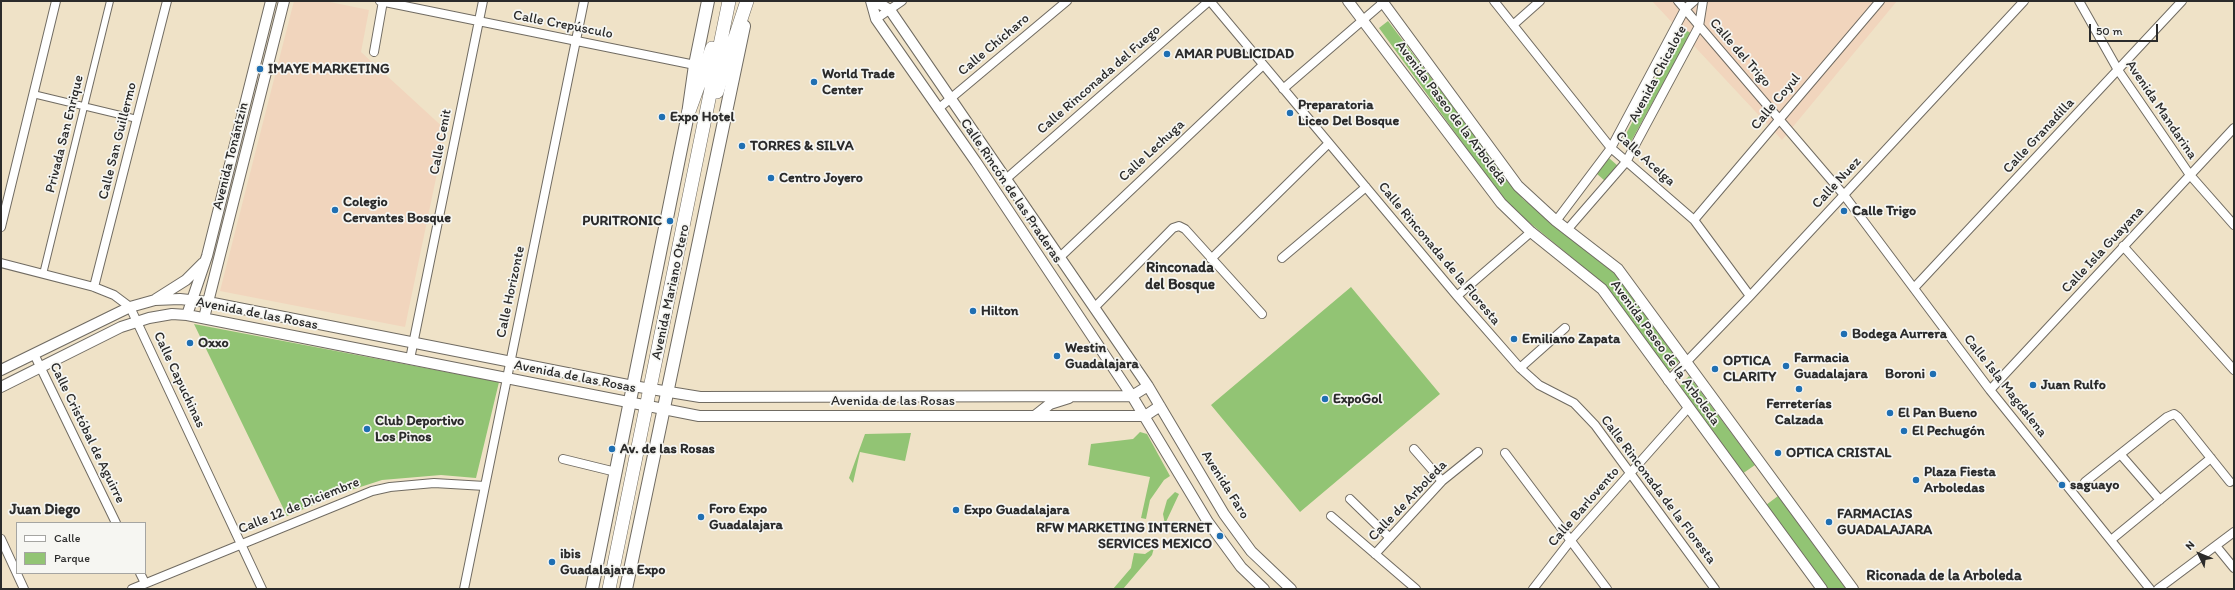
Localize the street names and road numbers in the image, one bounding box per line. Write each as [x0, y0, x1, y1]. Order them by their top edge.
street label: Calle Crepúsculo [512, 7, 614, 43]
street label: Calle Chícharo [955, 10, 1033, 80]
street label: Calle del Trigo [1706, 15, 1774, 91]
street label: Calle Rinconada del Fuego [1034, 22, 1164, 138]
street label: Avenida Chicalote [1625, 23, 1691, 125]
street label: Avenida Paseo de la Arboleda [1391, 38, 1511, 188]
street label: Avenida Mandarina [2122, 57, 2200, 163]
street label: Calle Coyul [1748, 70, 1804, 134]
street label: Privada San Enrique [42, 73, 88, 195]
street label: Calle San Guillermo [95, 81, 141, 201]
street label: Calle Granadilla [2000, 95, 2078, 177]
street label: Avenida Tonántzin [210, 101, 252, 211]
street label: Calle Cenit [426, 108, 456, 176]
street label: Calle Rincón de las Praderas [956, 116, 1066, 266]
street label: Calle Lechuga [1116, 116, 1188, 186]
street label: Calle Acelga [1612, 128, 1678, 190]
street label: Calle Nuez [1809, 154, 1865, 212]
street label: Calle Rinconada de la Floresta [1374, 179, 1504, 329]
street label: Calle Isla Guayana [2058, 203, 2148, 297]
street label: Avenida Mariano Otero [648, 223, 694, 361]
street label: Calle Horizonte [493, 245, 529, 339]
street label: Avenida Paseo de la Arboleda [1607, 277, 1723, 429]
street label: Avenida de las Rosas [195, 294, 319, 334]
street label: Calle Capuchinas [149, 329, 209, 431]
street label: Calle Isla Magdalena [1960, 331, 2050, 441]
street label: Avenida de las Rosas [513, 357, 637, 397]
street label: Calle Cristóbal de Aguirre [46, 360, 128, 506]
street label: Avenida de las Rosas [831, 393, 955, 409]
street label: Calle Rinconada de la Floresta [1597, 412, 1719, 568]
street label: Avenida Faro [1197, 448, 1253, 522]
street label: Calle de Arboleda [1365, 457, 1451, 545]
street label: Calle Barlovento [1545, 464, 1623, 550]
street label: Calle 12 de Diciembre [236, 474, 362, 538]

